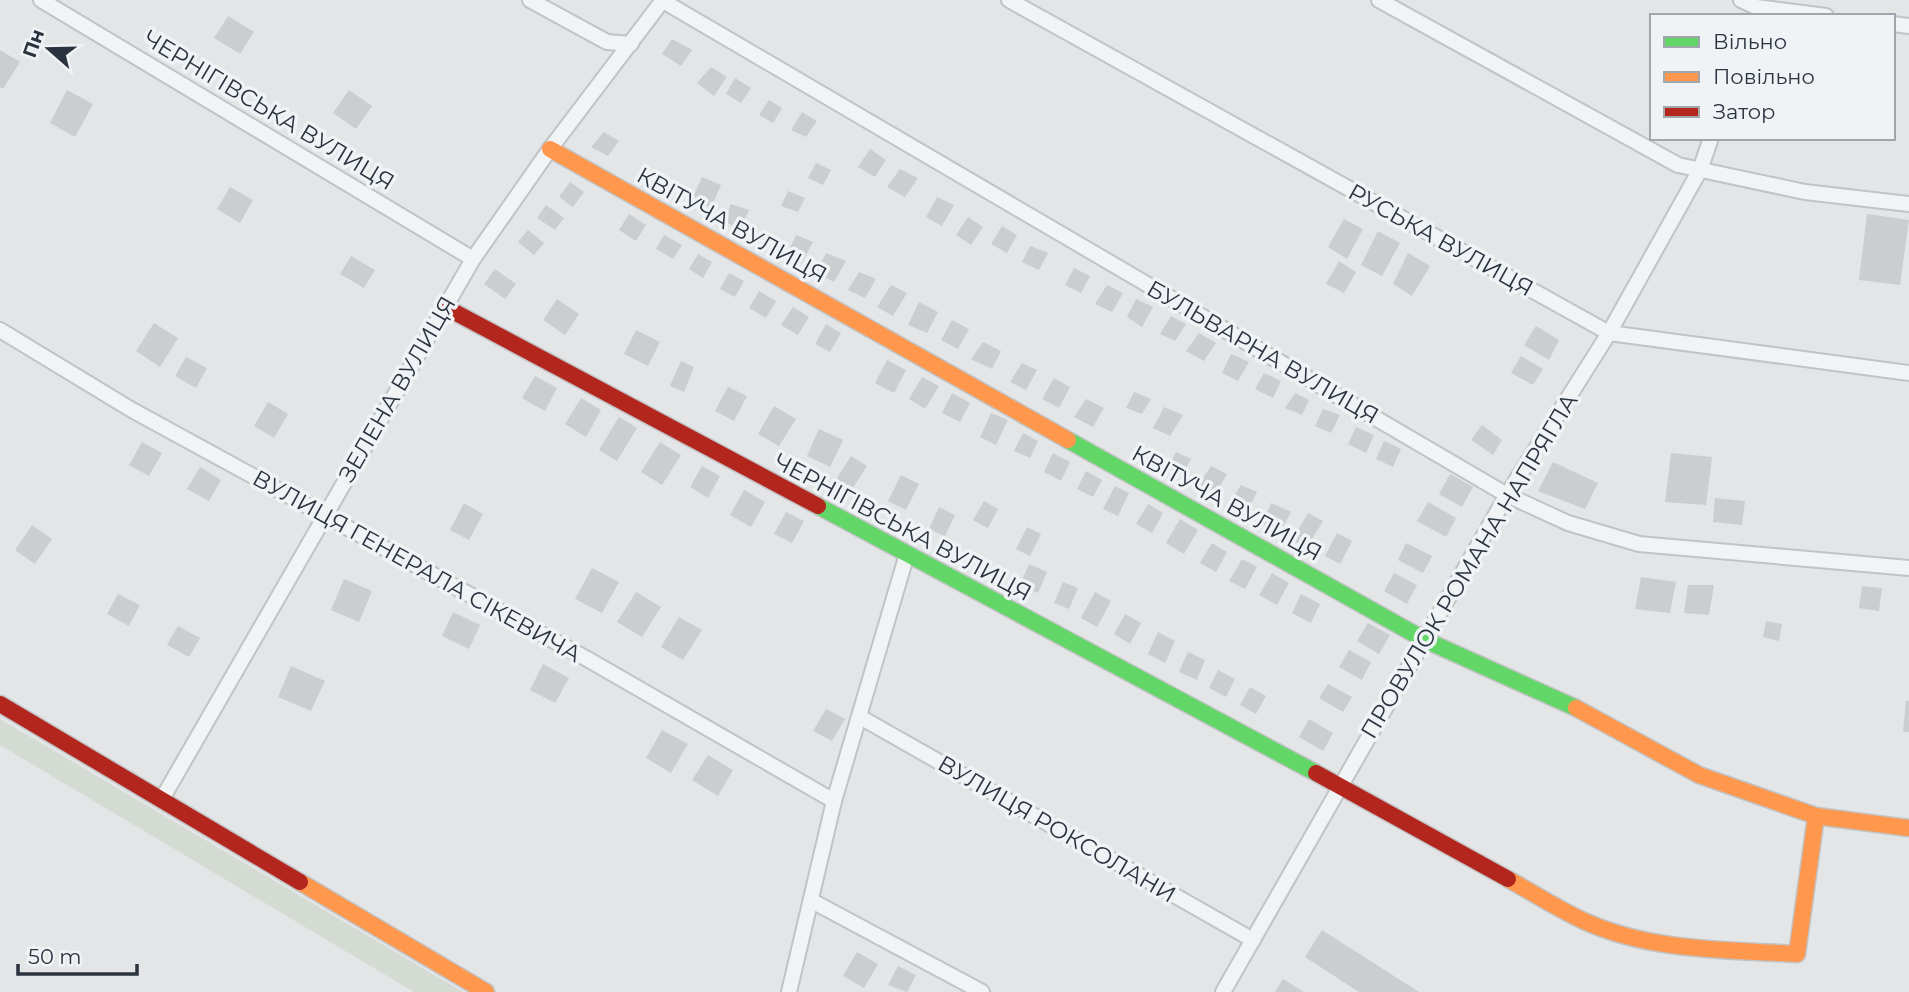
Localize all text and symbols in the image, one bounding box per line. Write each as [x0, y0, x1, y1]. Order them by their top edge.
north arrow [14, 14, 84, 84]
legend [1650, 14, 1895, 140]
street label: ЧЕРНІГІВСЬКА ВУЛИЦЯ [139, 24, 399, 196]
text: Пн [18, 26, 49, 61]
text: Вільно [1713, 29, 1787, 54]
text: Повільно [1713, 64, 1815, 89]
text: Затор [1713, 99, 1775, 124]
street label: КВІТУЧА ВУЛИЦЯ [632, 161, 832, 289]
street label: РУСЬКА ВУЛИЦЯ [1344, 178, 1538, 302]
street label: БУЛЬВАРНА ВУЛИЦЯ [1142, 274, 1384, 430]
street label: ЗЕЛЕНА ВУЛИЦЯ [332, 291, 462, 487]
street label: ПРОВУЛОК РОМАНА НАПРЯГЛА [1355, 388, 1583, 744]
street label: КВІТУЧА ВУЛИЦЯ [1127, 439, 1327, 567]
street label: ЧЕРНІГІВСЬКА ВУЛИЦЯ [770, 447, 1036, 607]
street label: ВУЛИЦЯ ГЕНЕРАЛА СІКЕВИЧА [248, 464, 586, 668]
street label: ВУЛИЦЯ РОКСОЛАНИ [933, 749, 1181, 909]
scale bar [18, 932, 136, 976]
text: 50 m [28, 944, 82, 969]

